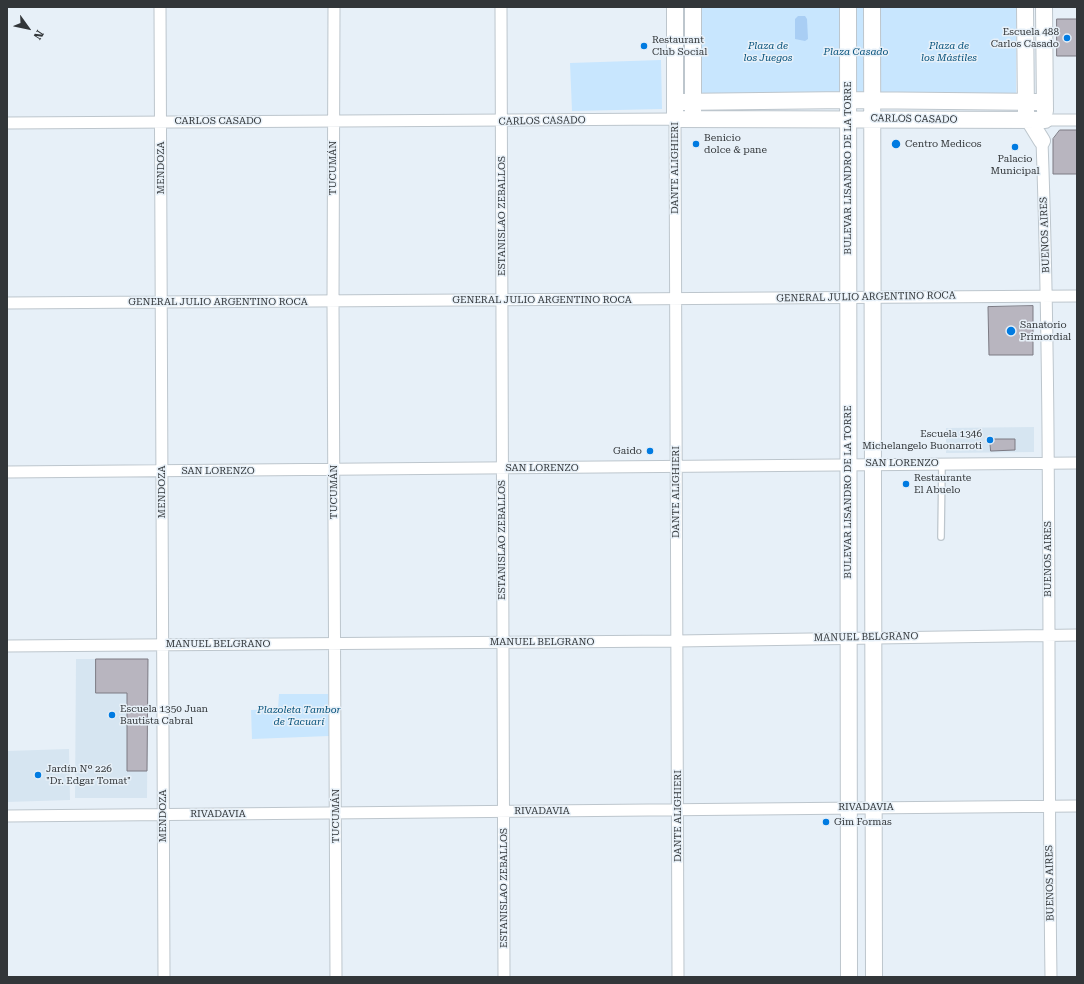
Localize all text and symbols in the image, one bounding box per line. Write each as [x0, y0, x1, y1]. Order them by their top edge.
north arrow [8, 8, 48, 48]
place label: Escuela 488 Carlos Casado [991, 26, 1059, 50]
text: N [31, 28, 46, 42]
marker: Escuela 488 Carlos Casado [1062, 33, 1072, 43]
place label: Restaurant Club Social [652, 34, 707, 58]
park label: Plaza de los Juegos [744, 40, 792, 64]
park label: Plaza de los Mástiles [921, 40, 977, 64]
marker: Restaurant Club Social [639, 41, 649, 51]
park label: Plaza Casado [824, 46, 888, 58]
street label: BULEVAR LISANDRO DE LA TORRE [842, 81, 854, 255]
street label: CARLOS CASADO [870, 112, 958, 126]
street label: CARLOS CASADO [498, 114, 586, 128]
street label: CARLOS CASADO [174, 115, 262, 127]
street label: DANTE ALIGHIERI [669, 122, 681, 214]
place label: Benicio dolce & pane [704, 132, 767, 156]
marker: Centro Medicos [890, 138, 902, 150]
place label: Centro Medicos [905, 138, 982, 150]
marker: Benicio dolce & pane [691, 139, 701, 149]
street label: TUCUMÁN [327, 141, 339, 195]
street label: MENDOZA [155, 142, 167, 194]
marker: Palacio Municipal [1010, 142, 1020, 152]
place label: Palacio Municipal [990, 153, 1040, 176]
street label: ESTANISLAO ZEBALLOS [496, 156, 508, 276]
street label: BUENOS AIRES [1038, 197, 1052, 273]
street label: GENERAL JULIO ARGENTINO ROCA [776, 289, 956, 305]
street label: GENERAL JULIO ARGENTINO ROCA [452, 294, 632, 306]
street label: GENERAL JULIO ARGENTINO ROCA [128, 296, 308, 308]
place label: Sanatorio Primordial [1020, 319, 1071, 342]
marker: Sanatorio Primordial [1005, 325, 1017, 337]
street label: BULEVAR LISANDRO DE LA TORRE [842, 405, 854, 579]
place label: Escuela 1346 Michelangelo Buonarroti [862, 428, 982, 452]
marker: Escuela 1346 Michelangelo Buonarroti [985, 435, 995, 445]
place label: Gaido [613, 445, 642, 457]
marker: Gaido [645, 446, 655, 456]
street label: DANTE ALIGHIERI [670, 446, 682, 538]
street label: SAN LORENZO [865, 457, 939, 469]
street label: SAN LORENZO [505, 462, 579, 474]
street label: SAN LORENZO [181, 465, 255, 477]
street label: TUCUMÁN [328, 465, 340, 519]
street label: MENDOZA [156, 466, 168, 518]
place label: Restaurante El Abuelo [914, 472, 971, 496]
marker: Restaurante El Abuelo [901, 479, 911, 489]
street label: ESTANISLAO ZEBALLOS [496, 480, 508, 600]
street label: BUENOS AIRES [1042, 521, 1054, 597]
street label: MANUEL BELGRANO [814, 630, 918, 644]
street label: MANUEL BELGRANO [490, 636, 594, 648]
street label: MANUEL BELGRANO [166, 638, 270, 650]
place label: Escuela 1350 Juan Bautista Cabral [120, 703, 208, 726]
park label: Plazoleta Tambor de Tacuarí [257, 704, 341, 728]
marker: Escuela 1350 Juan Bautista Cabral [107, 710, 117, 720]
place label: Jardín Nº 226 "Dr. Edgar Tomat" [46, 763, 131, 786]
marker: Jardín Nº 226 "Dr. Edgar Tomat" [33, 770, 43, 780]
street label: DANTE ALIGHIERI [672, 770, 684, 862]
street label: TUCUMÁN [330, 789, 342, 843]
street label: MENDOZA [157, 790, 169, 842]
street label: RIVADAVIA [838, 801, 894, 813]
street label: RIVADAVIA [514, 805, 570, 817]
street label: RIVADAVIA [190, 808, 246, 820]
place label: Gim Formas [834, 816, 892, 828]
marker: Gim Formas [821, 817, 831, 827]
street label: ESTANISLAO ZEBALLOS [498, 828, 510, 948]
street label: BUENOS AIRES [1043, 845, 1057, 921]

